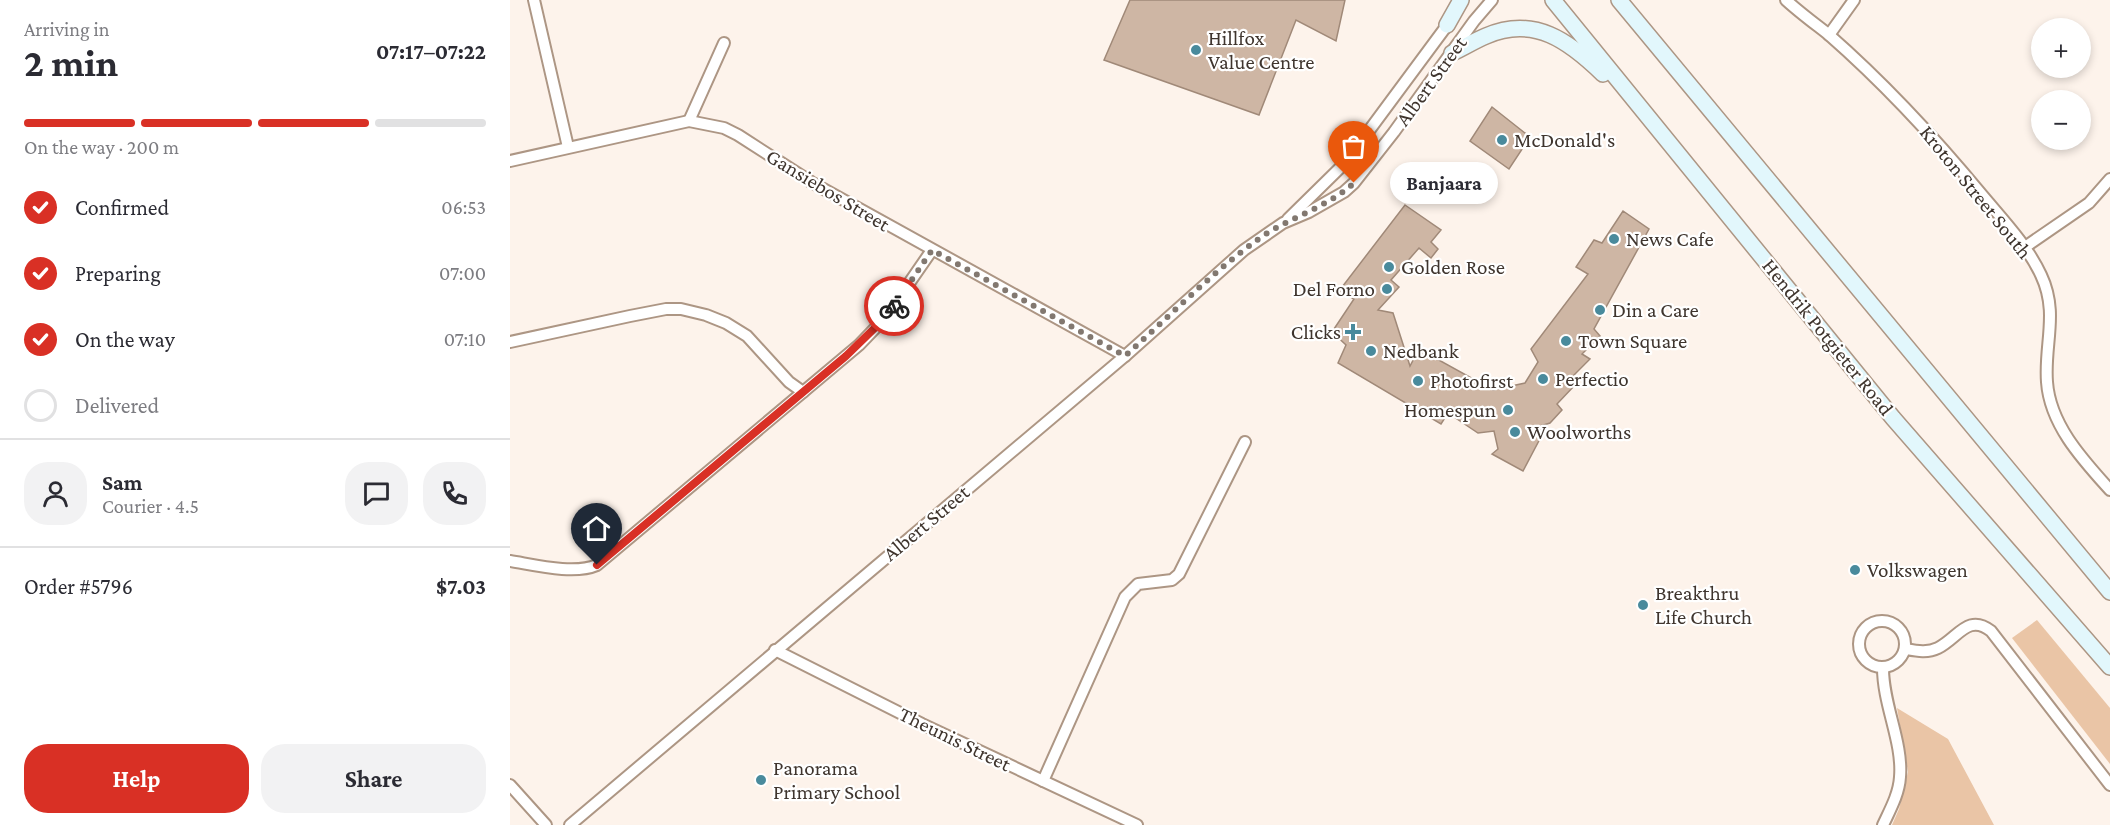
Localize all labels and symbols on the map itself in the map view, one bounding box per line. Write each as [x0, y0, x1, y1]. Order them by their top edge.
place label: Hillfox Value Centre [1208, 26, 1315, 74]
street label: Albert Street [1390, 31, 1472, 131]
marker: Hillfox Value Centre [1189, 43, 1203, 57]
street label: Kroton Street South [1915, 120, 2037, 264]
pin [1328, 121, 1379, 183]
place label: McDonald's [1514, 128, 1615, 152]
marker: McDonald's [1495, 133, 1509, 147]
street label: Gansiebos Street [762, 144, 895, 237]
callout: Banjaara [1390, 162, 1498, 204]
place label: News Cafe [1626, 227, 1714, 251]
marker: News Cafe [1607, 232, 1621, 246]
street label: Hendrik Potgieter Road [1757, 254, 1899, 420]
place label: Golden Rose [1401, 255, 1505, 279]
marker: Golden Rose [1382, 260, 1396, 274]
courier [864, 276, 924, 336]
place label: Del Forno [1293, 277, 1375, 301]
marker: Del Forno [1380, 282, 1394, 296]
place label: Din a Care [1612, 298, 1699, 322]
marker: Din a Care [1593, 303, 1607, 317]
place label: Clicks [1291, 320, 1341, 344]
marker: Clicks [1346, 325, 1360, 339]
place label: Town Square [1578, 329, 1687, 353]
marker: Town Square [1559, 334, 1573, 348]
place label: Nedbank [1383, 339, 1459, 363]
marker: Nedbank [1364, 344, 1378, 358]
place label: Perfectio [1555, 367, 1629, 391]
place label: Photofirst [1430, 369, 1514, 393]
marker: Perfectio [1536, 372, 1550, 386]
marker: Photofirst [1411, 374, 1425, 388]
place label: Homespun [1404, 398, 1496, 422]
marker: Homespun [1501, 403, 1515, 417]
place label: Woolworths [1527, 420, 1631, 444]
marker: Woolworths [1508, 425, 1522, 439]
street label: Albert Street [878, 479, 975, 566]
pin [571, 503, 622, 565]
place label: Volkswagen [1867, 558, 1968, 582]
marker: Volkswagen [1848, 563, 1862, 577]
place label: Breakthru Life Church [1655, 581, 1752, 629]
marker: Breakthru Life Church [1636, 598, 1650, 612]
street label: Theunis Street [895, 702, 1016, 777]
place label: Panorama Primary School [773, 756, 900, 804]
marker: Panorama Primary School [754, 773, 768, 787]

